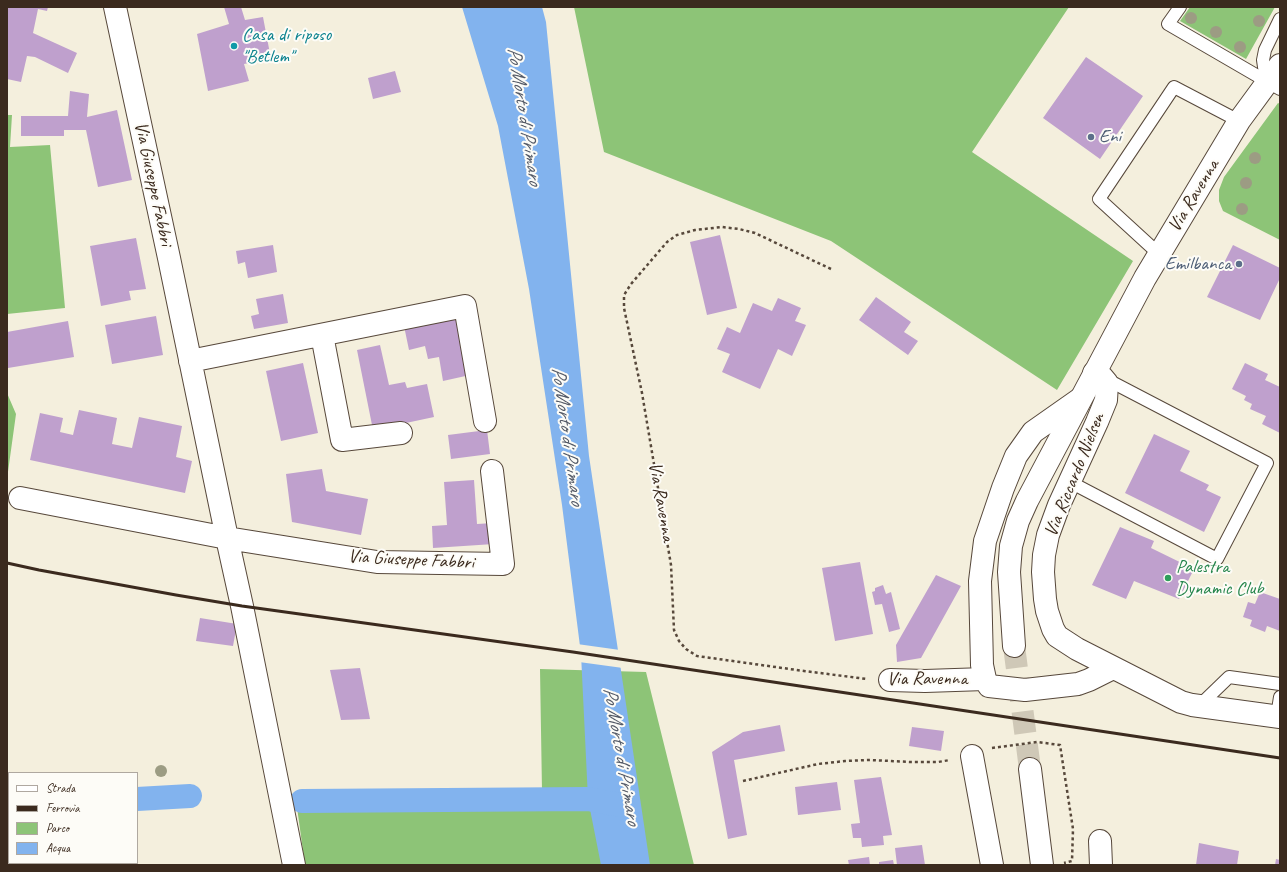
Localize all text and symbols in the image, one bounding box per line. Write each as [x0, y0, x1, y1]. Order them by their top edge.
place label: Casa di riposo "Betlem" [242, 24, 331, 68]
marker: Casa di riposo "Betlem" [229, 41, 239, 51]
water label: Po Morto di Primaro [501, 45, 547, 187]
street label: Via Giuseppe Fabbri [129, 120, 177, 248]
place label: Eni [1099, 126, 1121, 148]
marker: Eni [1086, 132, 1096, 142]
street label: Via Ravenna [1164, 156, 1224, 236]
place label: Emilbanca [1165, 253, 1231, 275]
marker: Emilbanca [1234, 259, 1244, 269]
water label: Po Morto di Primaro [545, 365, 589, 507]
street label: Via Riccardo Nielsen [1040, 410, 1110, 540]
street label: Via Ravenna [643, 460, 679, 544]
street label: Via Giuseppe Fabbri [347, 545, 475, 575]
place label: Palestra Dynamic Club [1176, 556, 1264, 600]
marker: Palestra Dynamic Club [1163, 573, 1173, 583]
street label: Via Ravenna [887, 668, 967, 690]
water label: Po Morto di Primaro [597, 685, 645, 827]
legend [8, 772, 138, 864]
text: Strada [46, 780, 75, 796]
text: Ferrovia [46, 800, 80, 816]
text: Parco [46, 820, 69, 836]
text: Acqua [46, 840, 70, 856]

